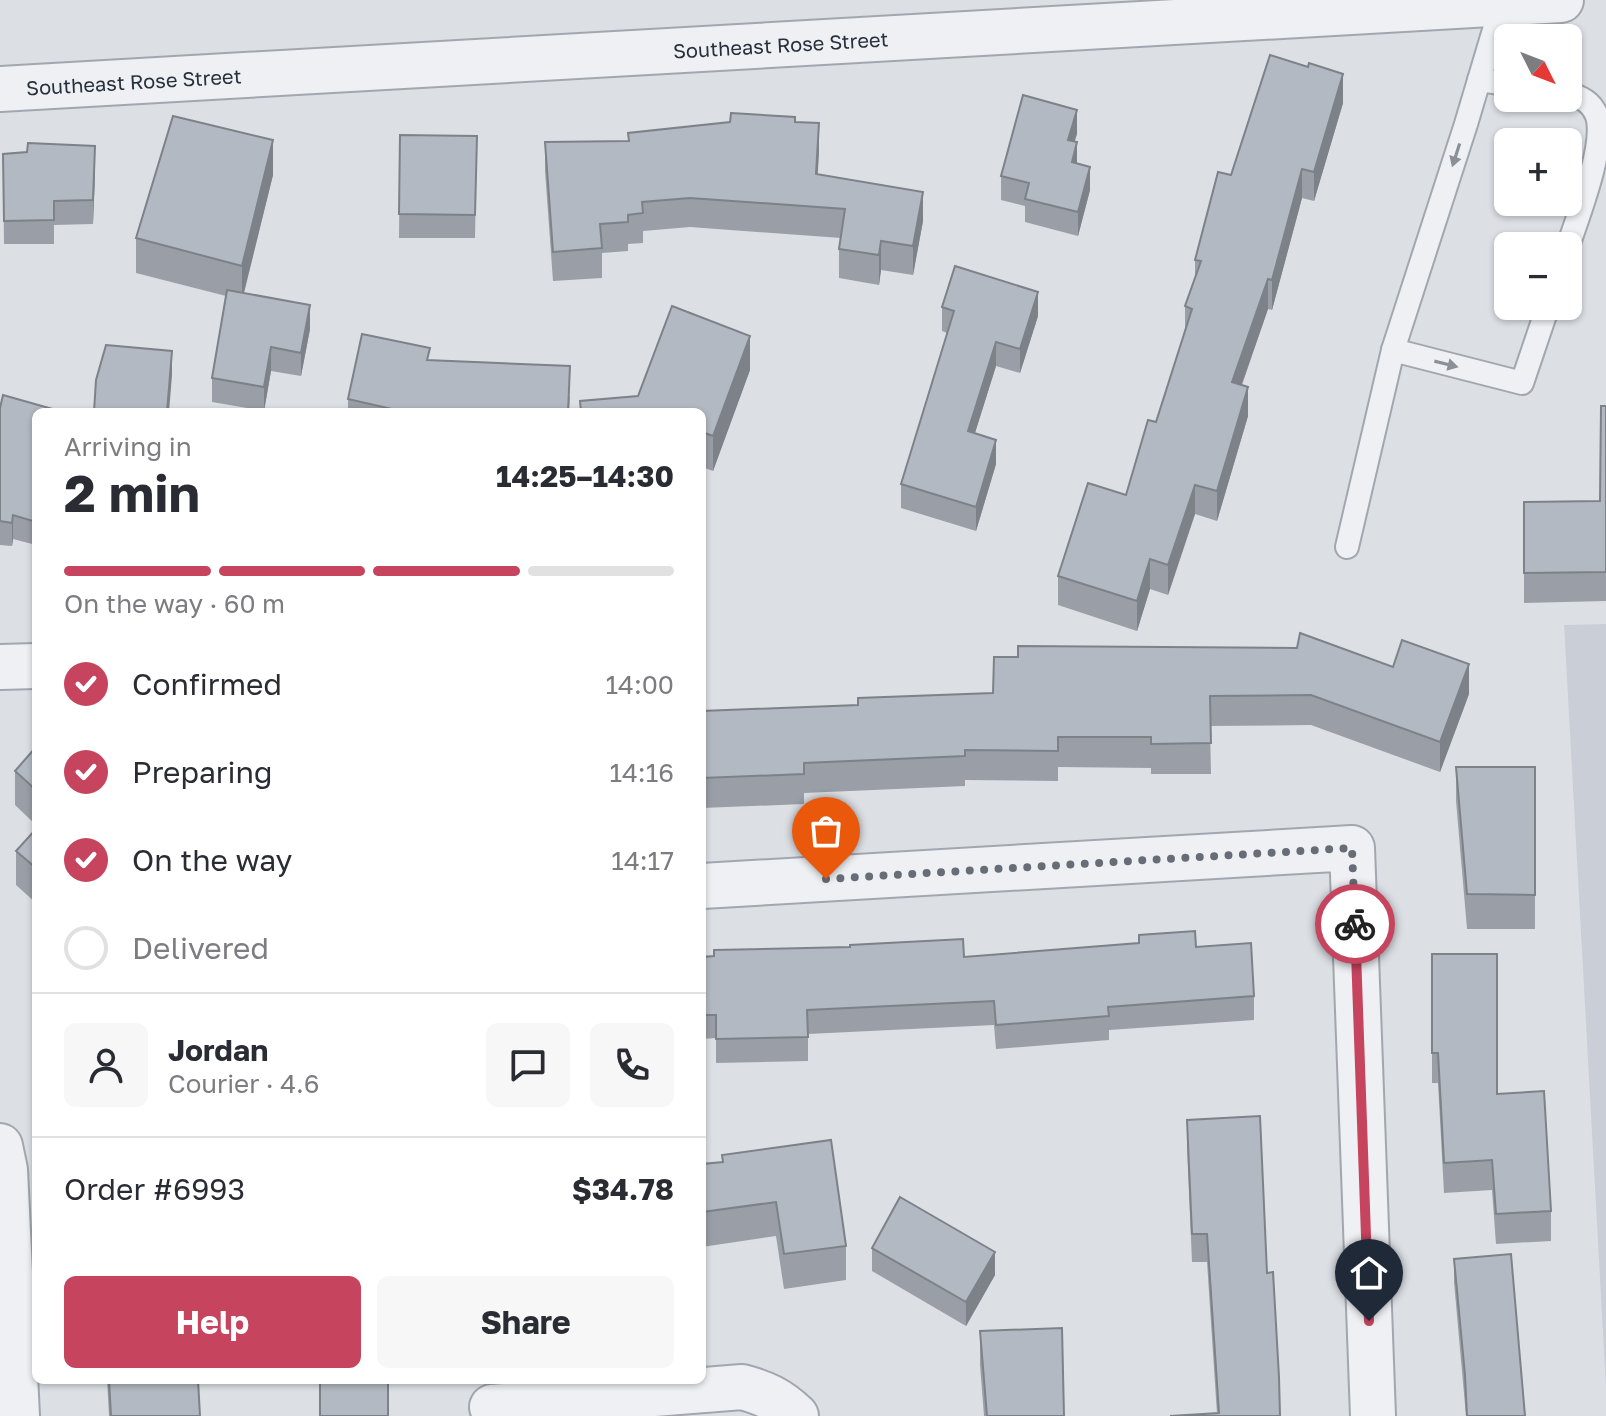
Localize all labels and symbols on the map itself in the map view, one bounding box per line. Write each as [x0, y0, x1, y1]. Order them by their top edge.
north arrow [1494, 24, 1582, 112]
street label: Southeast Rose Street [672, 26, 889, 63]
street label: Southeast Rose Street [25, 63, 242, 99]
one-way arrow [1449, 143, 1462, 167]
one-way arrow [1433, 358, 1458, 370]
pin [792, 797, 860, 879]
courier [1315, 884, 1395, 964]
pin [1335, 1239, 1403, 1321]

